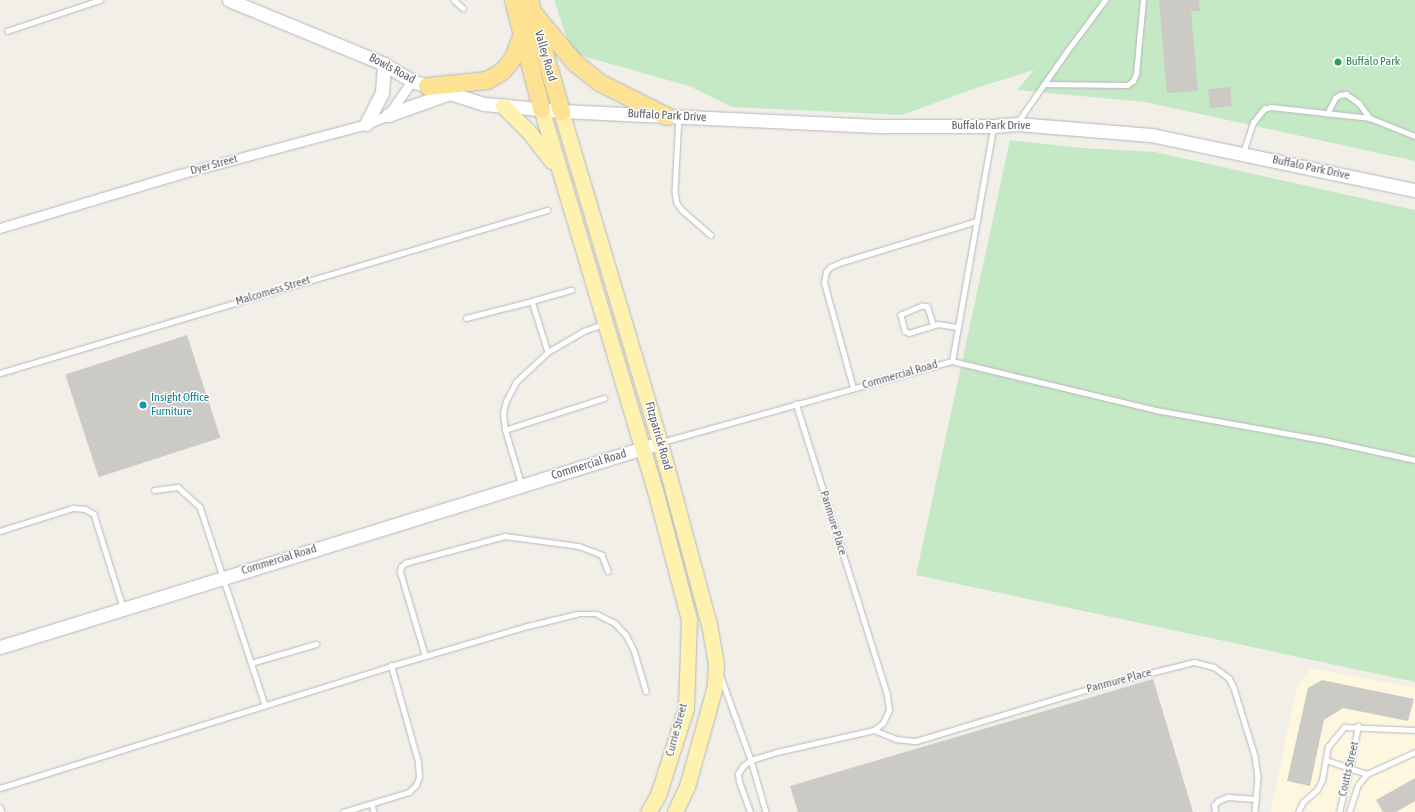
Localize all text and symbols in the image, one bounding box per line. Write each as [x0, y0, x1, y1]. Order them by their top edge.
street label: Valley Road [531, 29, 559, 83]
street label: Bowls Road [366, 51, 418, 87]
place label: Buffalo Park [1346, 55, 1400, 69]
marker: Buffalo Park [1333, 57, 1343, 67]
street label: Buffalo Park Drive [627, 107, 707, 125]
street label: Buffalo Park Drive [952, 119, 1030, 133]
street label: Dyer Street [189, 152, 239, 178]
street label: Buffalo Park Drive [1271, 153, 1351, 183]
street label: Malcomess Street [234, 273, 312, 309]
street label: Commercial Road [861, 357, 939, 393]
place label: Insight Office Furniture [151, 391, 209, 419]
marker: Insight Office Furniture [138, 400, 148, 410]
street label: Fitzpatrick Road [641, 400, 675, 472]
street label: Commercial Road [550, 447, 628, 483]
street label: Panmure Place [816, 489, 850, 557]
street label: Commercial Road [240, 542, 318, 578]
street label: Panmure Place [1085, 665, 1153, 697]
street label: Currie Street [663, 702, 691, 758]
street label: Coutts Street [1336, 740, 1362, 798]

